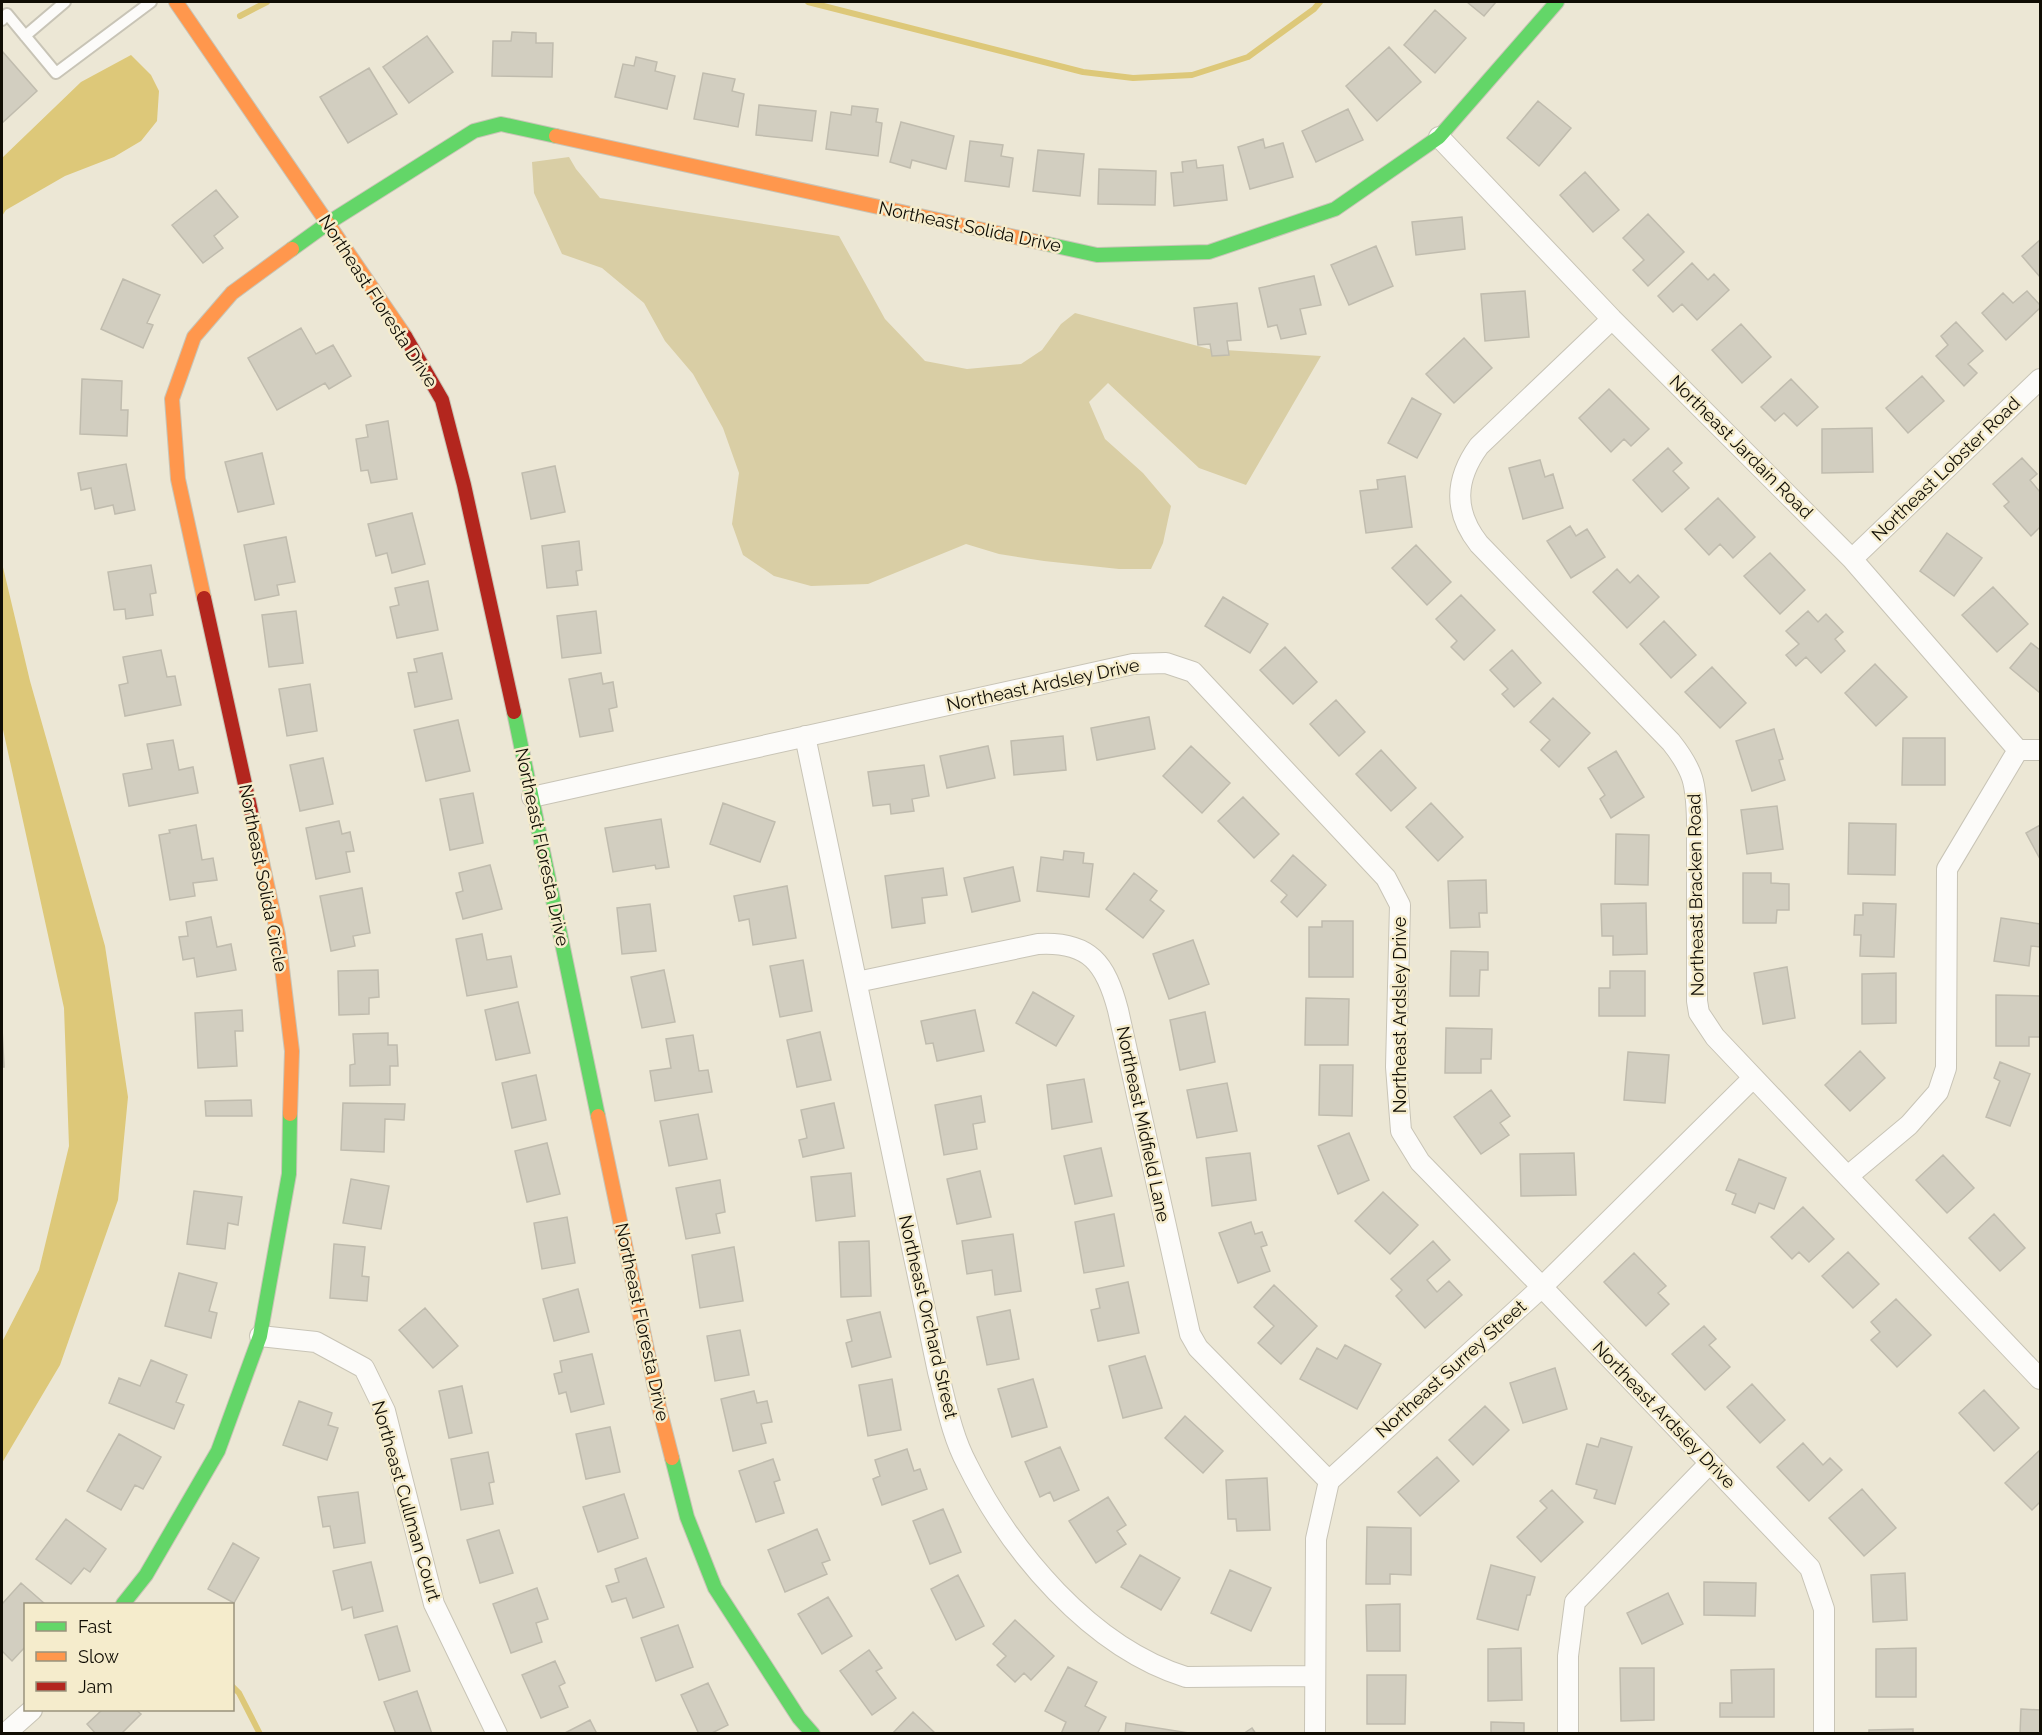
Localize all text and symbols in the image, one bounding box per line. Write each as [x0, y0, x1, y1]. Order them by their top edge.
street label: Northeast Solida Drive [877, 197, 1064, 256]
street label: Northeast Floresta Drive [315, 210, 442, 391]
street label: Northeast Jardain Road [1665, 371, 1817, 523]
street label: Northeast Lobster Road [1867, 392, 2024, 545]
street label: Northeast Ardsley Drive [945, 654, 1142, 715]
street label: Northeast Floresta Drive [511, 746, 574, 948]
street label: Northeast Solida Circle [235, 782, 292, 974]
street label: Northeast Bracken Road [1683, 793, 1708, 997]
street label: Northeast Ardsley Drive [1389, 916, 1410, 1113]
street label: Northeast Midfield Lane [1112, 1024, 1175, 1224]
street label: Northeast Orchard Street [895, 1213, 962, 1421]
street label: Northeast Floresta Drive [611, 1221, 674, 1423]
street label: Northeast Surrey Street [1371, 1296, 1530, 1442]
street label: Northeast Ardsley Drive [1589, 1337, 1740, 1493]
street label: Northeast Cullman Court [368, 1398, 445, 1603]
legend [24, 1603, 234, 1711]
text: Fast [78, 1616, 112, 1637]
text: Slow [78, 1646, 119, 1667]
text: Jam [78, 1676, 113, 1697]

